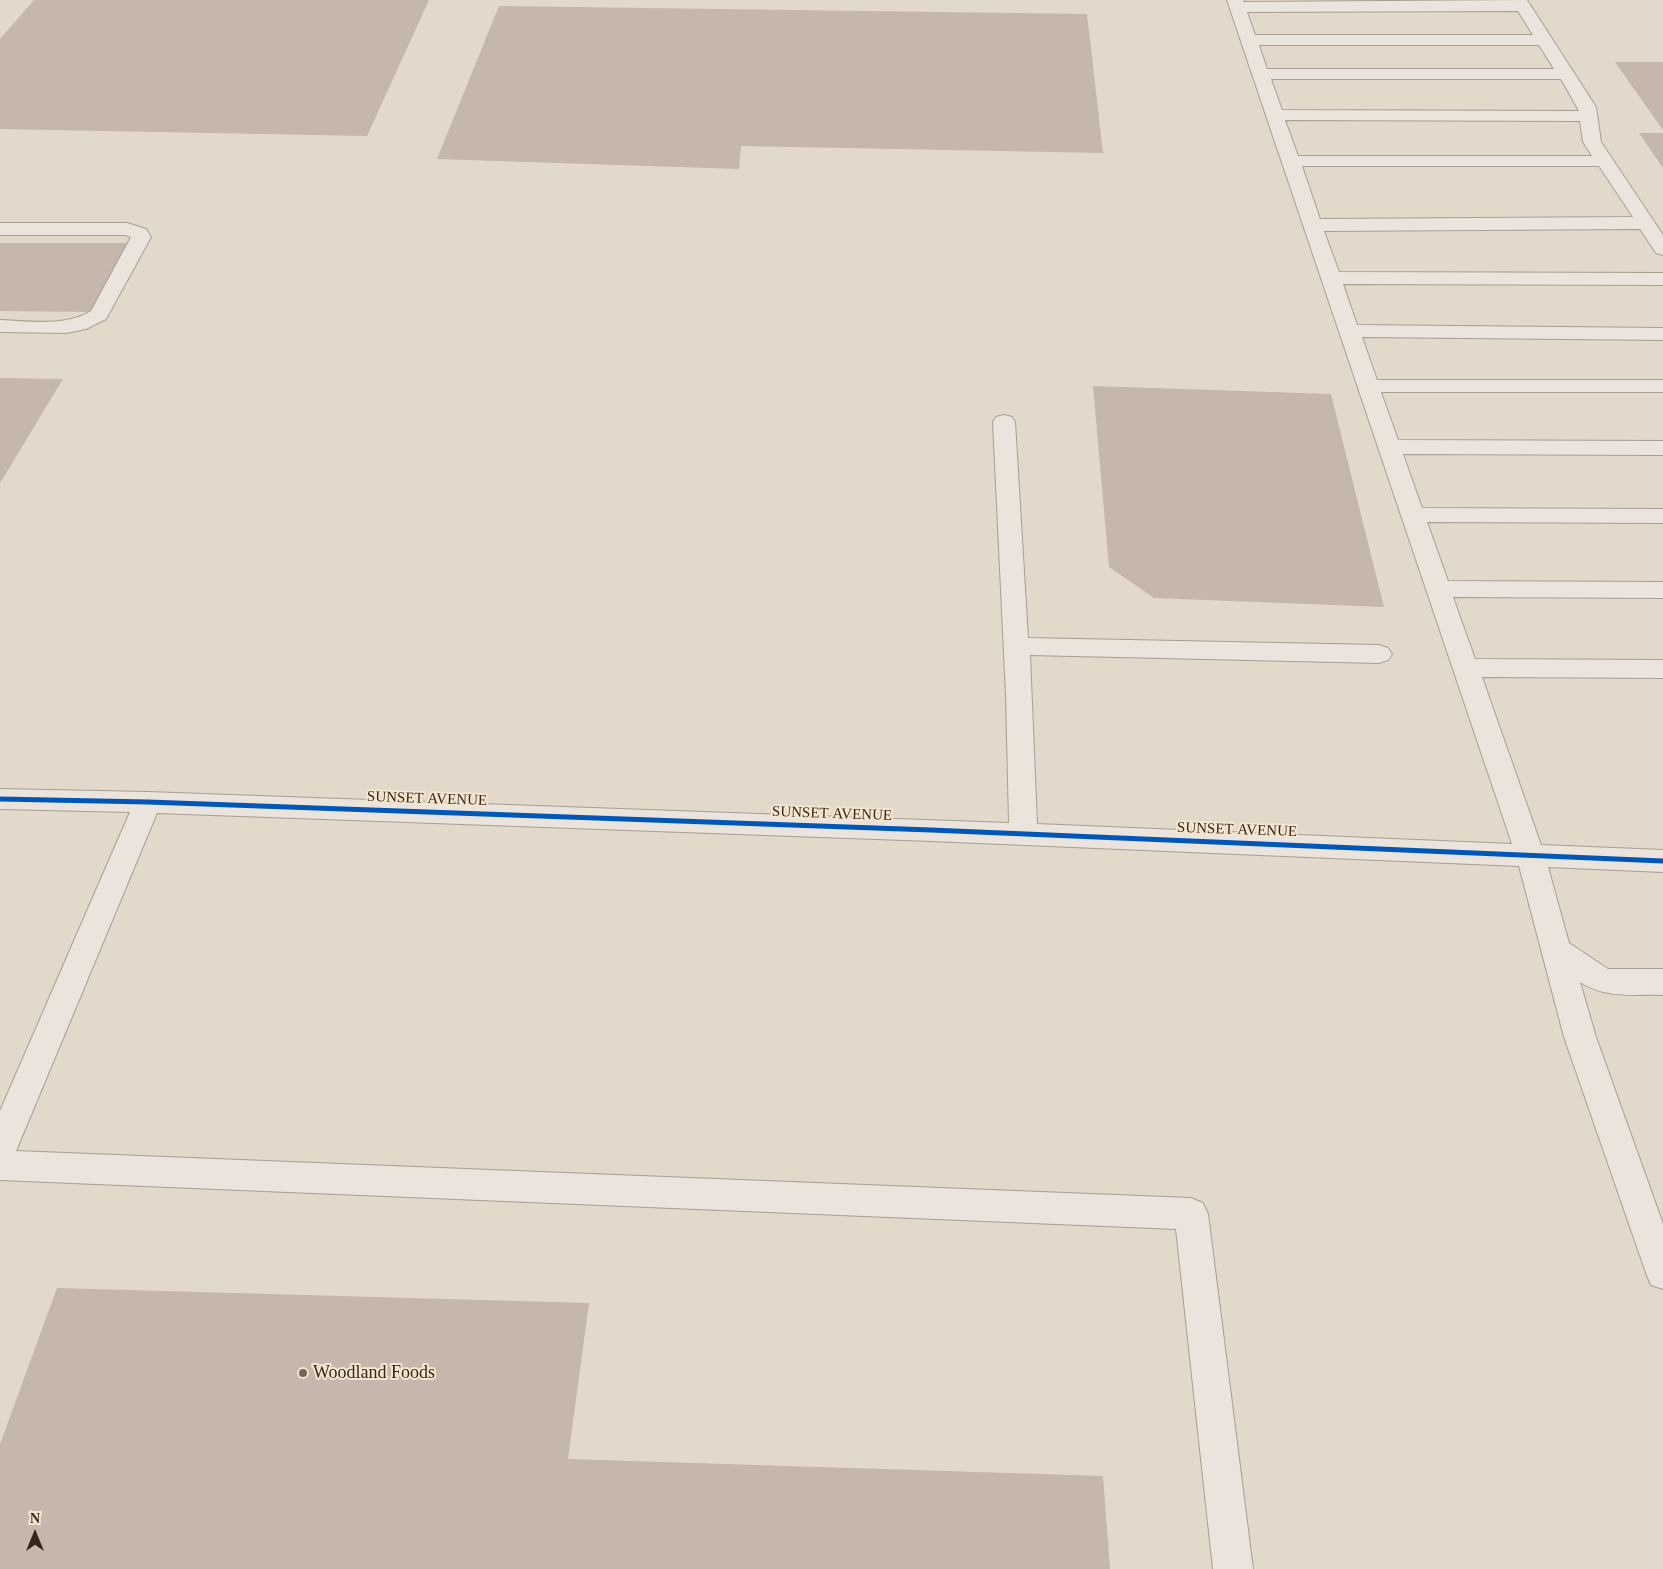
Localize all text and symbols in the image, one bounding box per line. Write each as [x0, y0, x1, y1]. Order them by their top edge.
street label: SUNSET AVENUE [367, 788, 487, 810]
street label: SUNSET AVENUE [772, 803, 892, 825]
street label: SUNSET AVENUE [1177, 819, 1297, 841]
place label: Woodland Foods [313, 1362, 435, 1384]
marker: Woodland Foods [297, 1367, 309, 1379]
north arrow [10, 1509, 60, 1559]
text: N [30, 1511, 40, 1526]

